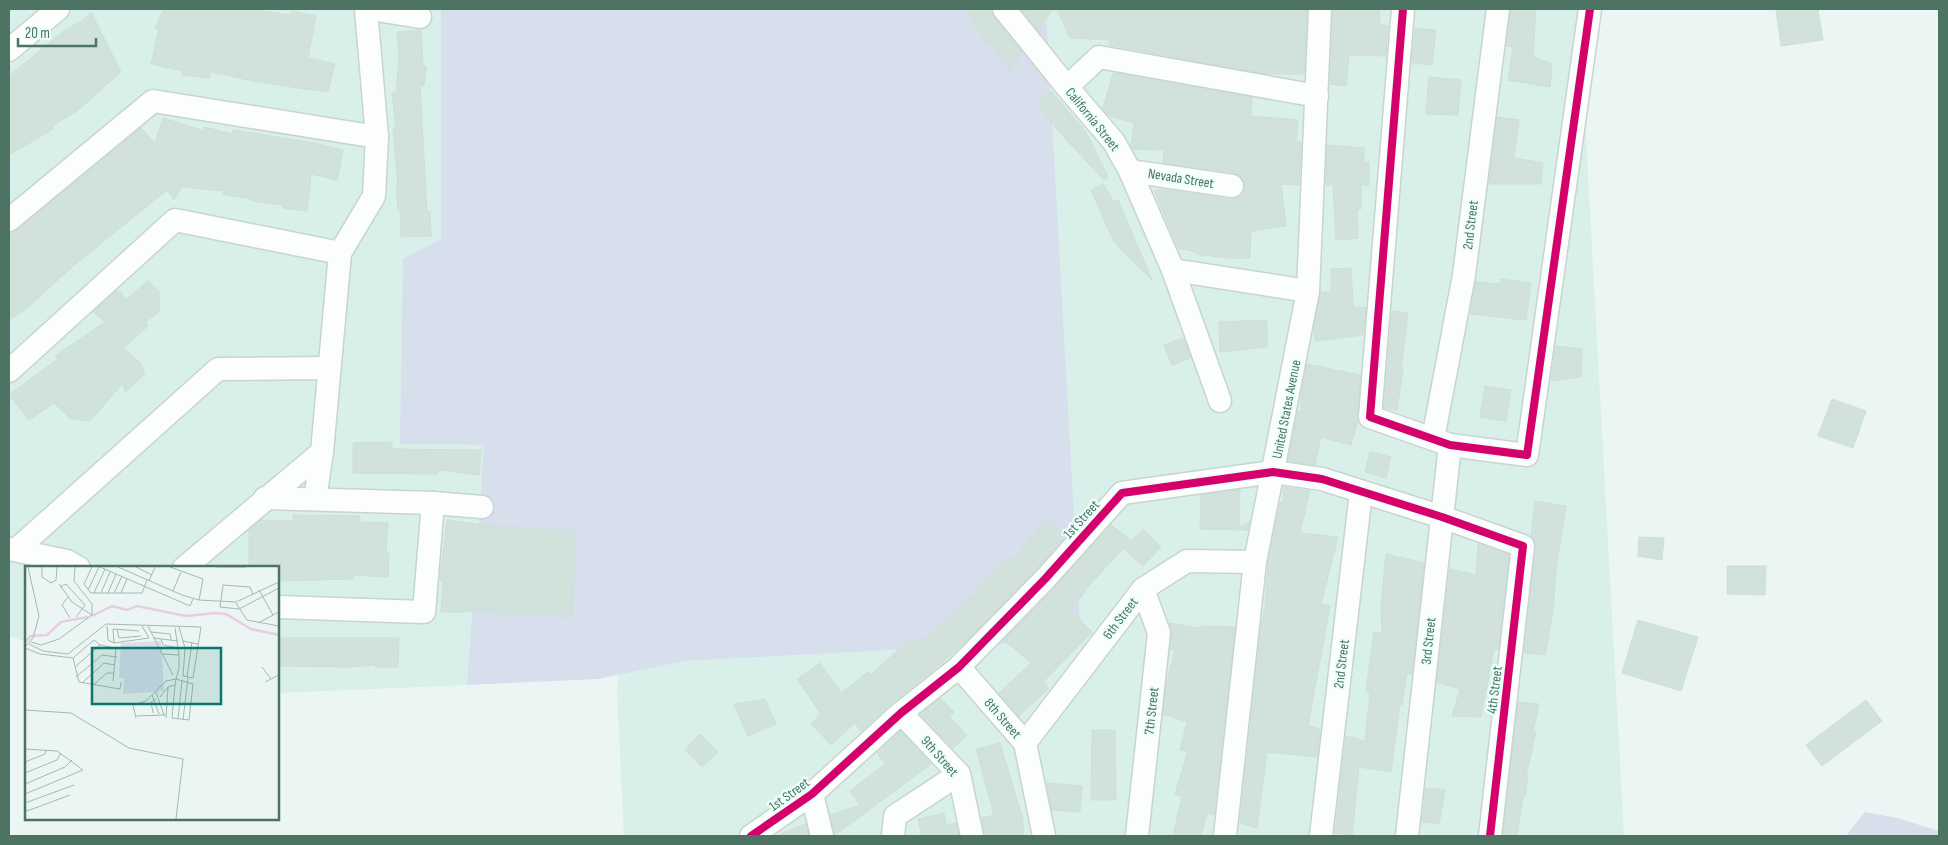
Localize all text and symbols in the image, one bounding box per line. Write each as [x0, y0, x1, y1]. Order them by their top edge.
scale bar [18, 15, 95, 47]
text: 20 m [25, 24, 50, 43]
street label: California Street [1062, 84, 1123, 154]
street label: Nevada Street [1147, 165, 1215, 192]
street label: 2nd Street [1459, 200, 1482, 251]
street label: United States Avenue [1269, 358, 1304, 460]
street label: 1st Street [1060, 497, 1103, 542]
inset map [25, 566, 279, 820]
street label: 6th Street [1099, 594, 1142, 643]
street label: 3rd Street [1418, 617, 1439, 665]
street label: 2nd Street [1330, 639, 1353, 690]
street label: 4th Street [1483, 665, 1506, 715]
street label: 7th Street [1141, 686, 1162, 736]
street label: 8th Street [980, 695, 1025, 742]
street label: 9th Street [917, 733, 962, 780]
street label: 1st Street [766, 774, 813, 815]

